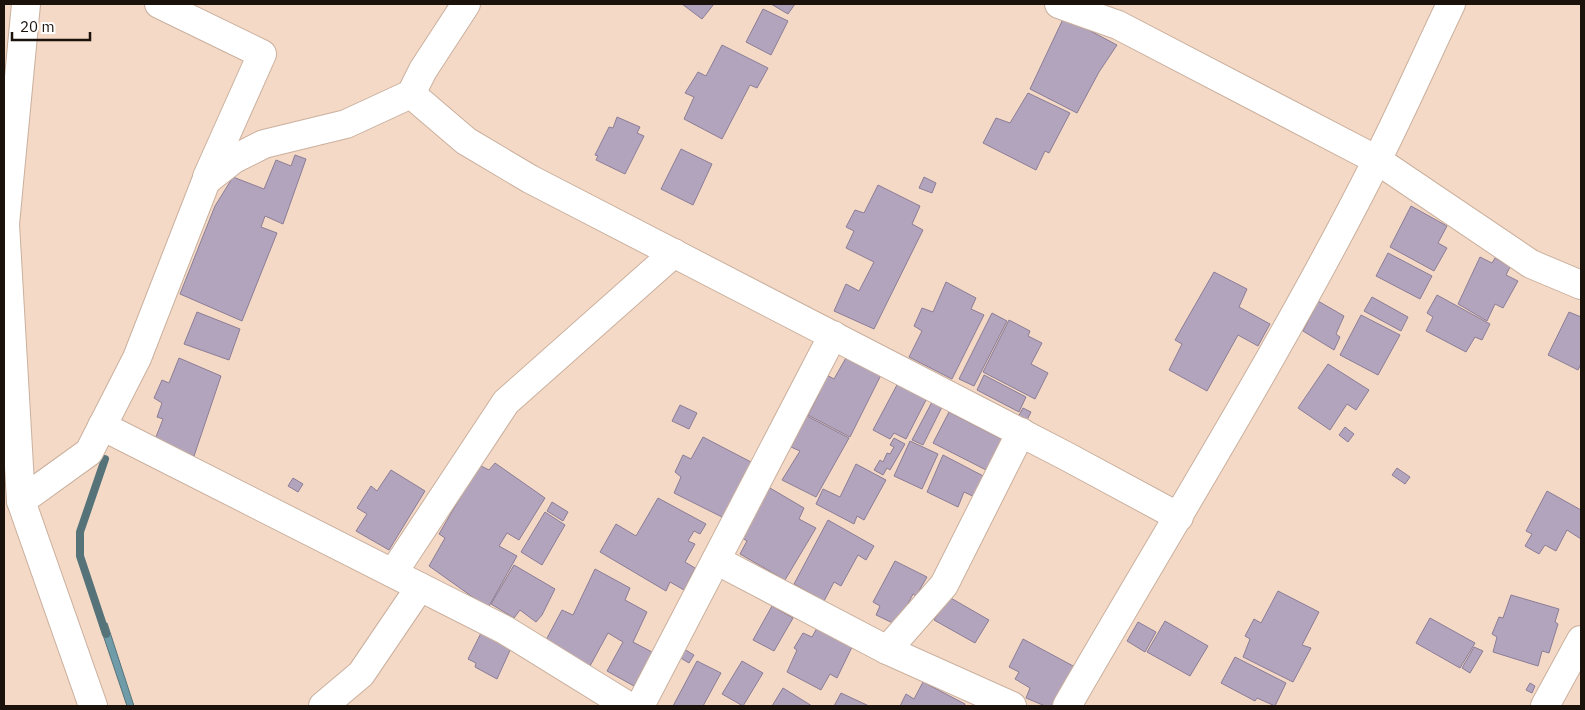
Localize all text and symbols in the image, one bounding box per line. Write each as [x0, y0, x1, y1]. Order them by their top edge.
scale bar [12, 10, 90, 42]
text: 20 m [20, 17, 55, 36]

